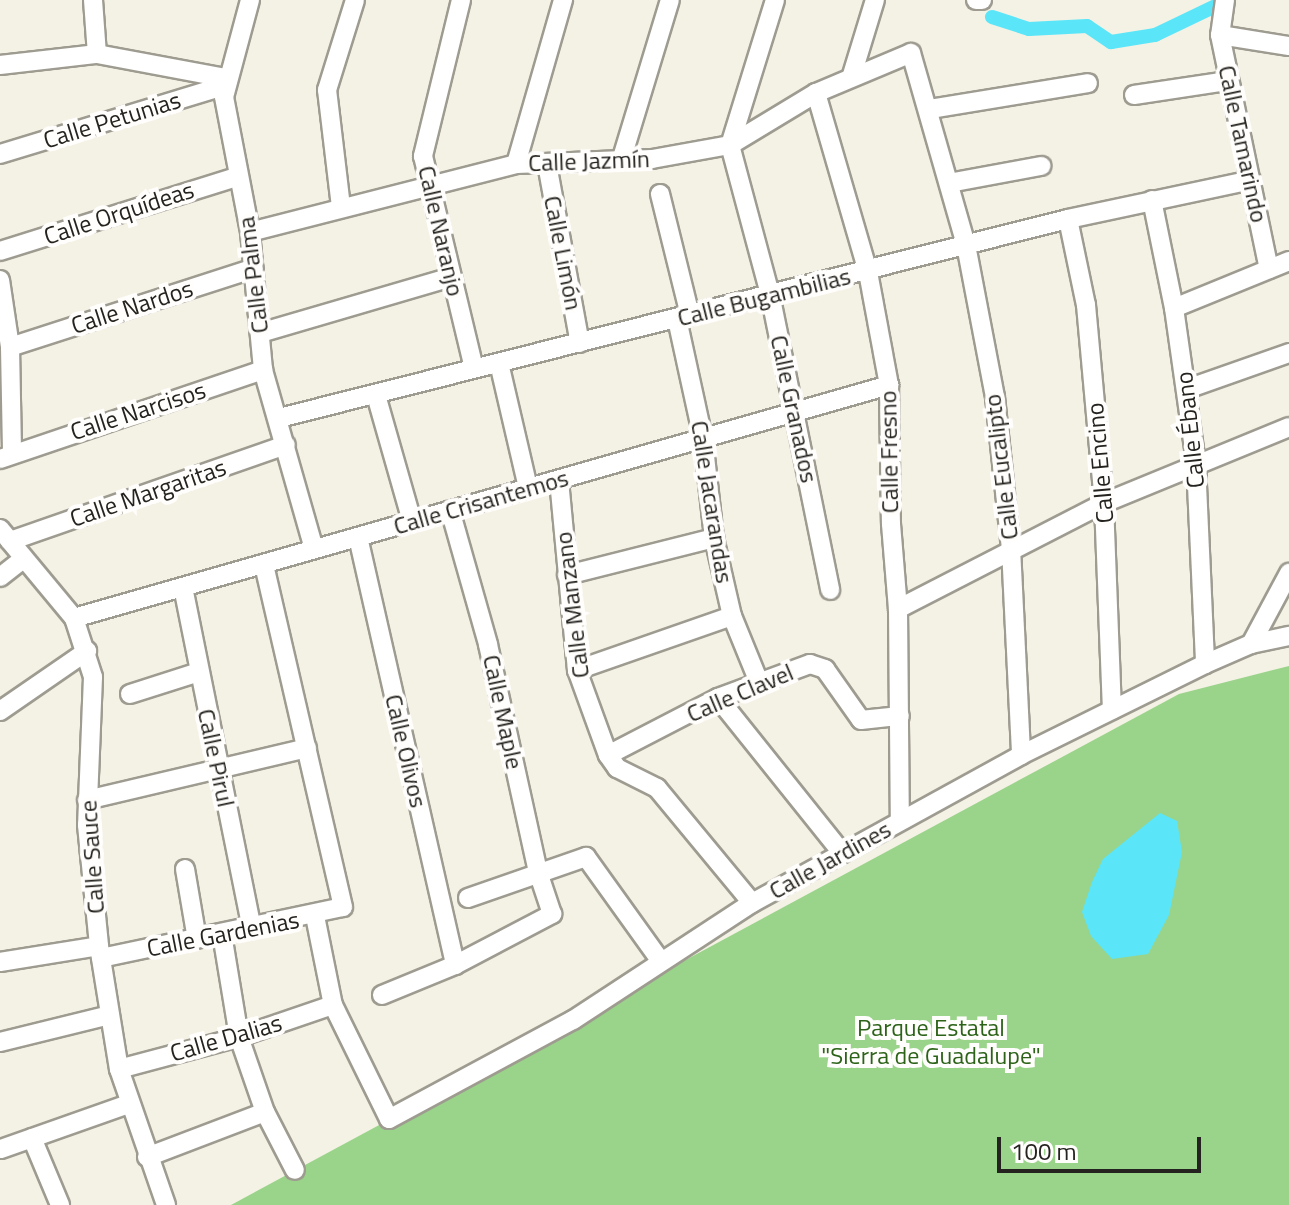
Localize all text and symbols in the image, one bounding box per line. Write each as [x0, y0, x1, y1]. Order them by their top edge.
street label: Calle Tamarindo [1212, 63, 1274, 225]
street label: Calle Petunias [40, 85, 184, 155]
street label: Calle Jazmín [528, 144, 650, 178]
street label: Calle Naranjo [412, 163, 470, 299]
street label: Calle Orquídeas [40, 175, 198, 251]
street label: Calle Limón [538, 193, 588, 313]
street label: Calle Palma [232, 215, 274, 335]
street label: Calle Bugambilias [674, 262, 854, 332]
street label: Calle Nardos [67, 274, 197, 340]
street label: Calle Granados [764, 333, 824, 485]
street label: Calle Ébano [1170, 370, 1210, 490]
street label: Calle Narcisos [67, 376, 209, 446]
street label: Calle Fresno [874, 390, 904, 514]
street label: Calle Eucalipto [978, 393, 1024, 541]
street label: Calle Encino [1080, 401, 1120, 525]
street label: Calle Jacarandas [685, 419, 739, 585]
street label: Calle Margaritas [66, 453, 230, 533]
street label: Calle Crisantemos [390, 463, 572, 541]
street label: Calle Manzano [549, 530, 595, 680]
street label: Calle Maple [477, 652, 529, 772]
street label: Calle Clavel [682, 658, 798, 728]
street label: Calle Olivos [379, 692, 433, 810]
street label: Calle Pirul [192, 706, 240, 810]
street label: Calle Sauce [74, 799, 110, 915]
street label: Calle Jardines [764, 815, 896, 905]
street label: Calle Gardenias [144, 905, 302, 963]
street label: Calle Dalias [167, 1008, 285, 1068]
park label: Parque Estatal "Sierra de Guadalupe" [821, 1014, 1041, 1070]
scale bar [1001, 1121, 1205, 1171]
text: 100 m [1011, 1133, 1077, 1169]

